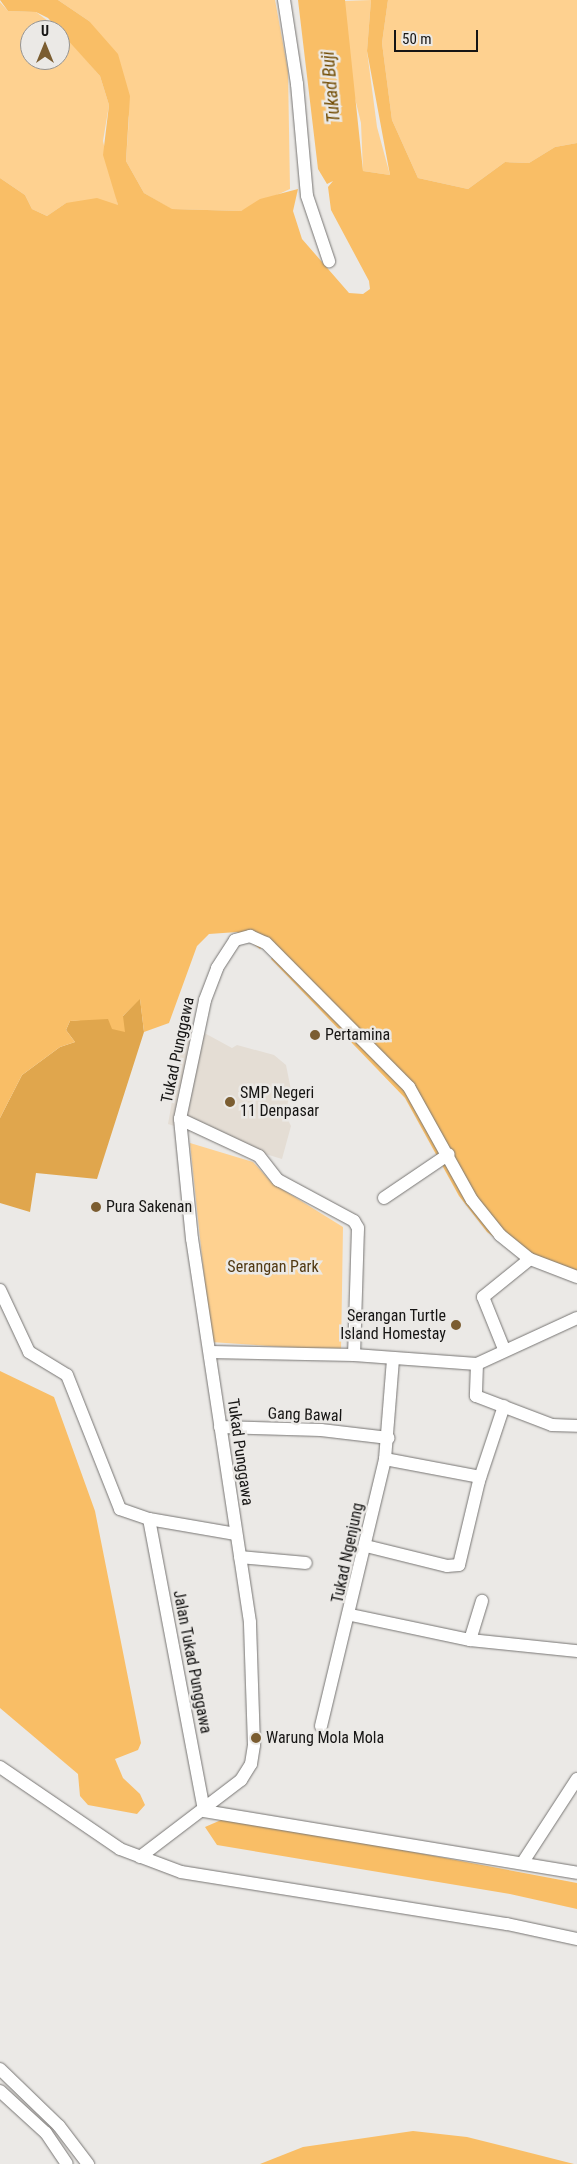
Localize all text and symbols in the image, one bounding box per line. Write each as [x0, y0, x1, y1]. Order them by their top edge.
north arrow [20, 20, 70, 70]
scale bar [397, 20, 481, 52]
text: U [41, 23, 49, 39]
text: 50 m [402, 30, 432, 48]
water label: Tukad Buji [317, 50, 345, 124]
street label: Tukad Punggawa [157, 995, 199, 1105]
place label: Pertamina [325, 1025, 390, 1045]
marker: Pertamina [309, 1029, 321, 1041]
place label: SMP Negeri 11 Denpasar [240, 1083, 319, 1121]
marker: SMP Negeri 11 Denpasar [224, 1096, 236, 1108]
place label: Pura Sakenan [106, 1197, 192, 1217]
marker: Pura Sakenan [90, 1201, 102, 1213]
park label: Serangan Park [227, 1257, 319, 1277]
place label: Serangan Turtle Island Homestay [340, 1306, 446, 1344]
marker: Serangan Turtle Island Homestay [450, 1319, 462, 1331]
street label: Tukad Punggawa [223, 1397, 257, 1507]
street label: Gang Bawal [267, 1404, 343, 1426]
street label: Tukad Ngenjung [328, 1501, 368, 1605]
street label: Jalan Tukad Punggawa [169, 1589, 215, 1735]
place label: Warung Mola Mola [266, 1728, 384, 1748]
marker: Warung Mola Mola [250, 1732, 262, 1744]

